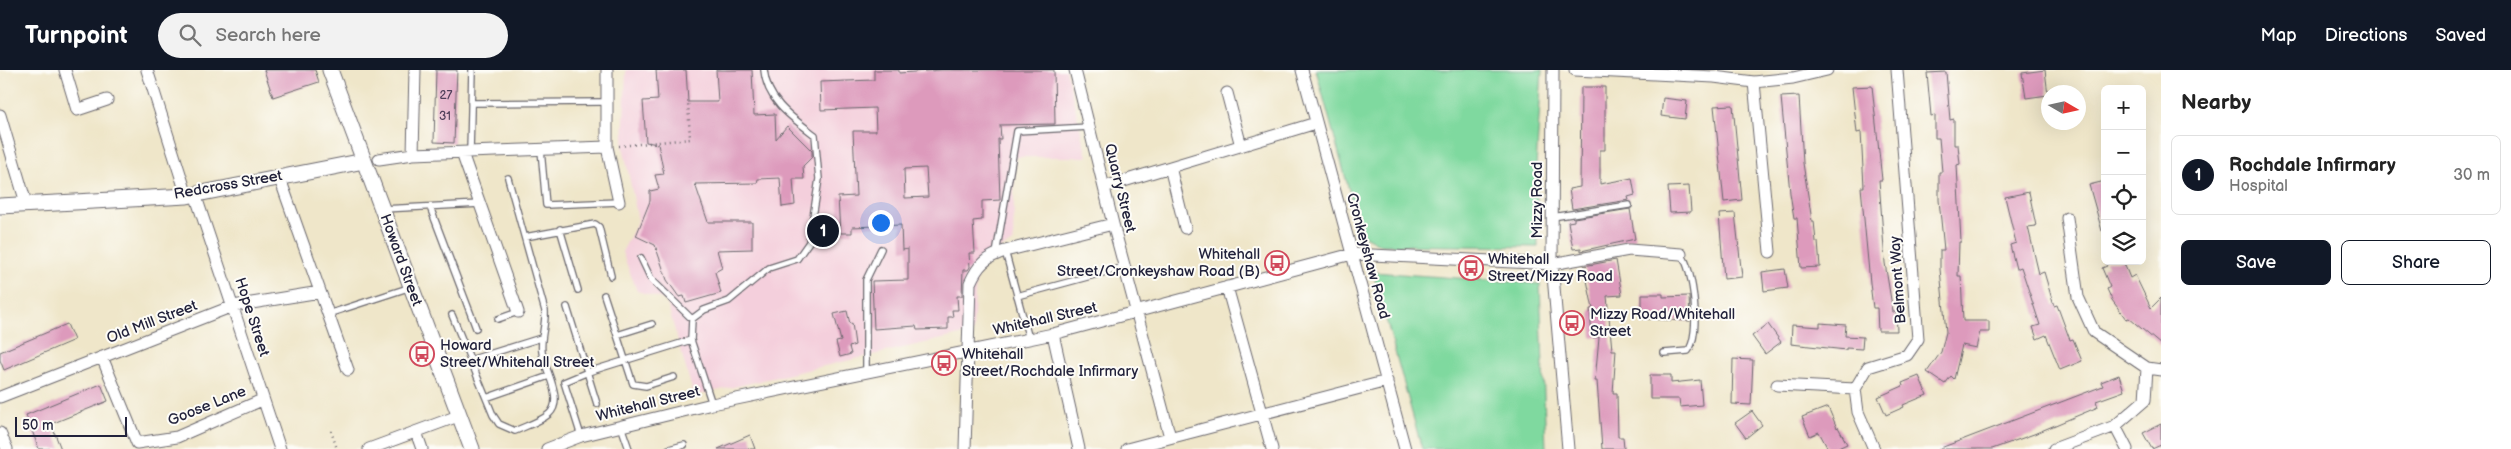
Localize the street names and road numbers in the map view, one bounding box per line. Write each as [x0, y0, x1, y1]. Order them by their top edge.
street label: Quarry Street [1100, 142, 1140, 235]
street label: Mizzy Road [1528, 162, 1547, 238]
street label: Redcross Street [172, 166, 284, 204]
street label: Cronkeyshaw Road [1342, 191, 1394, 321]
street label: Howard Street [376, 211, 427, 309]
street label: Belmont Way [1885, 235, 1911, 325]
street label: Hope Street [230, 275, 274, 359]
street label: Old Mill Street [104, 296, 200, 348]
street label: Whitehall Street [991, 298, 1099, 340]
street label: Goose Lane [165, 382, 249, 430]
street label: Whitehall Street [594, 382, 702, 426]

